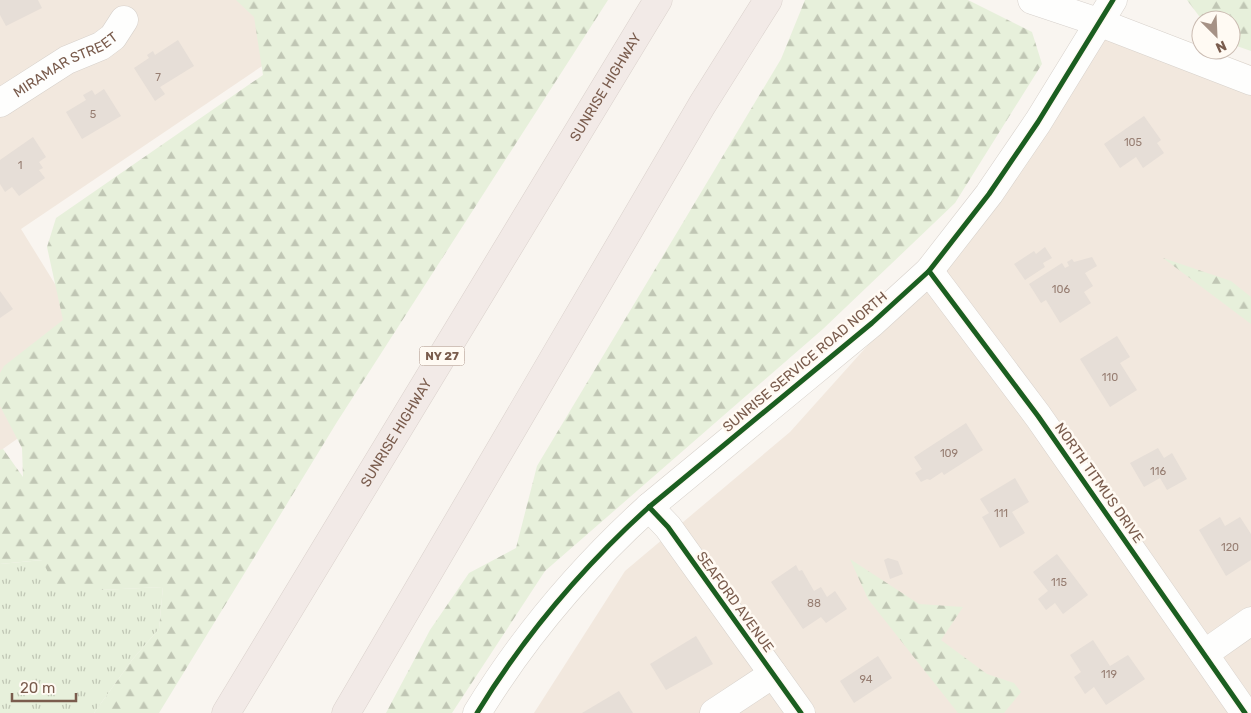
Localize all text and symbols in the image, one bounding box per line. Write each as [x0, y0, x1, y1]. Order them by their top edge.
north arrow [1191, 10, 1241, 60]
street label: MIRAMAR STREET [10, 28, 121, 101]
street label: SUNRISE HIGHWAY [566, 30, 645, 144]
text: N [1213, 37, 1229, 56]
house number: 7 [155, 71, 161, 84]
house number: 5 [90, 108, 97, 121]
house number: 105 [1124, 136, 1143, 149]
house number: 1 [18, 159, 22, 172]
house number: 106 [1052, 283, 1071, 296]
street label: SUNRISE SERVICE ROAD NORTH [719, 288, 891, 436]
road number: NY 27 [420, 346, 464, 366]
house number: 110 [1102, 371, 1118, 384]
street label: SUNRISE HIGHWAY [357, 375, 435, 490]
street label: NORTH TITMUS DRIVE [1051, 420, 1147, 546]
house number: 109 [940, 447, 958, 460]
house number: 116 [1150, 465, 1166, 478]
house number: 111 [994, 507, 1008, 520]
house number: 120 [1221, 541, 1239, 554]
street label: SEAFORD AVENUE [693, 548, 777, 656]
house number: 115 [1051, 576, 1067, 589]
house number: 88 [807, 597, 821, 610]
house number: 119 [1101, 668, 1117, 681]
scale bar [12, 670, 76, 702]
house number: 94 [859, 673, 873, 686]
text: 20 m [20, 679, 55, 697]

